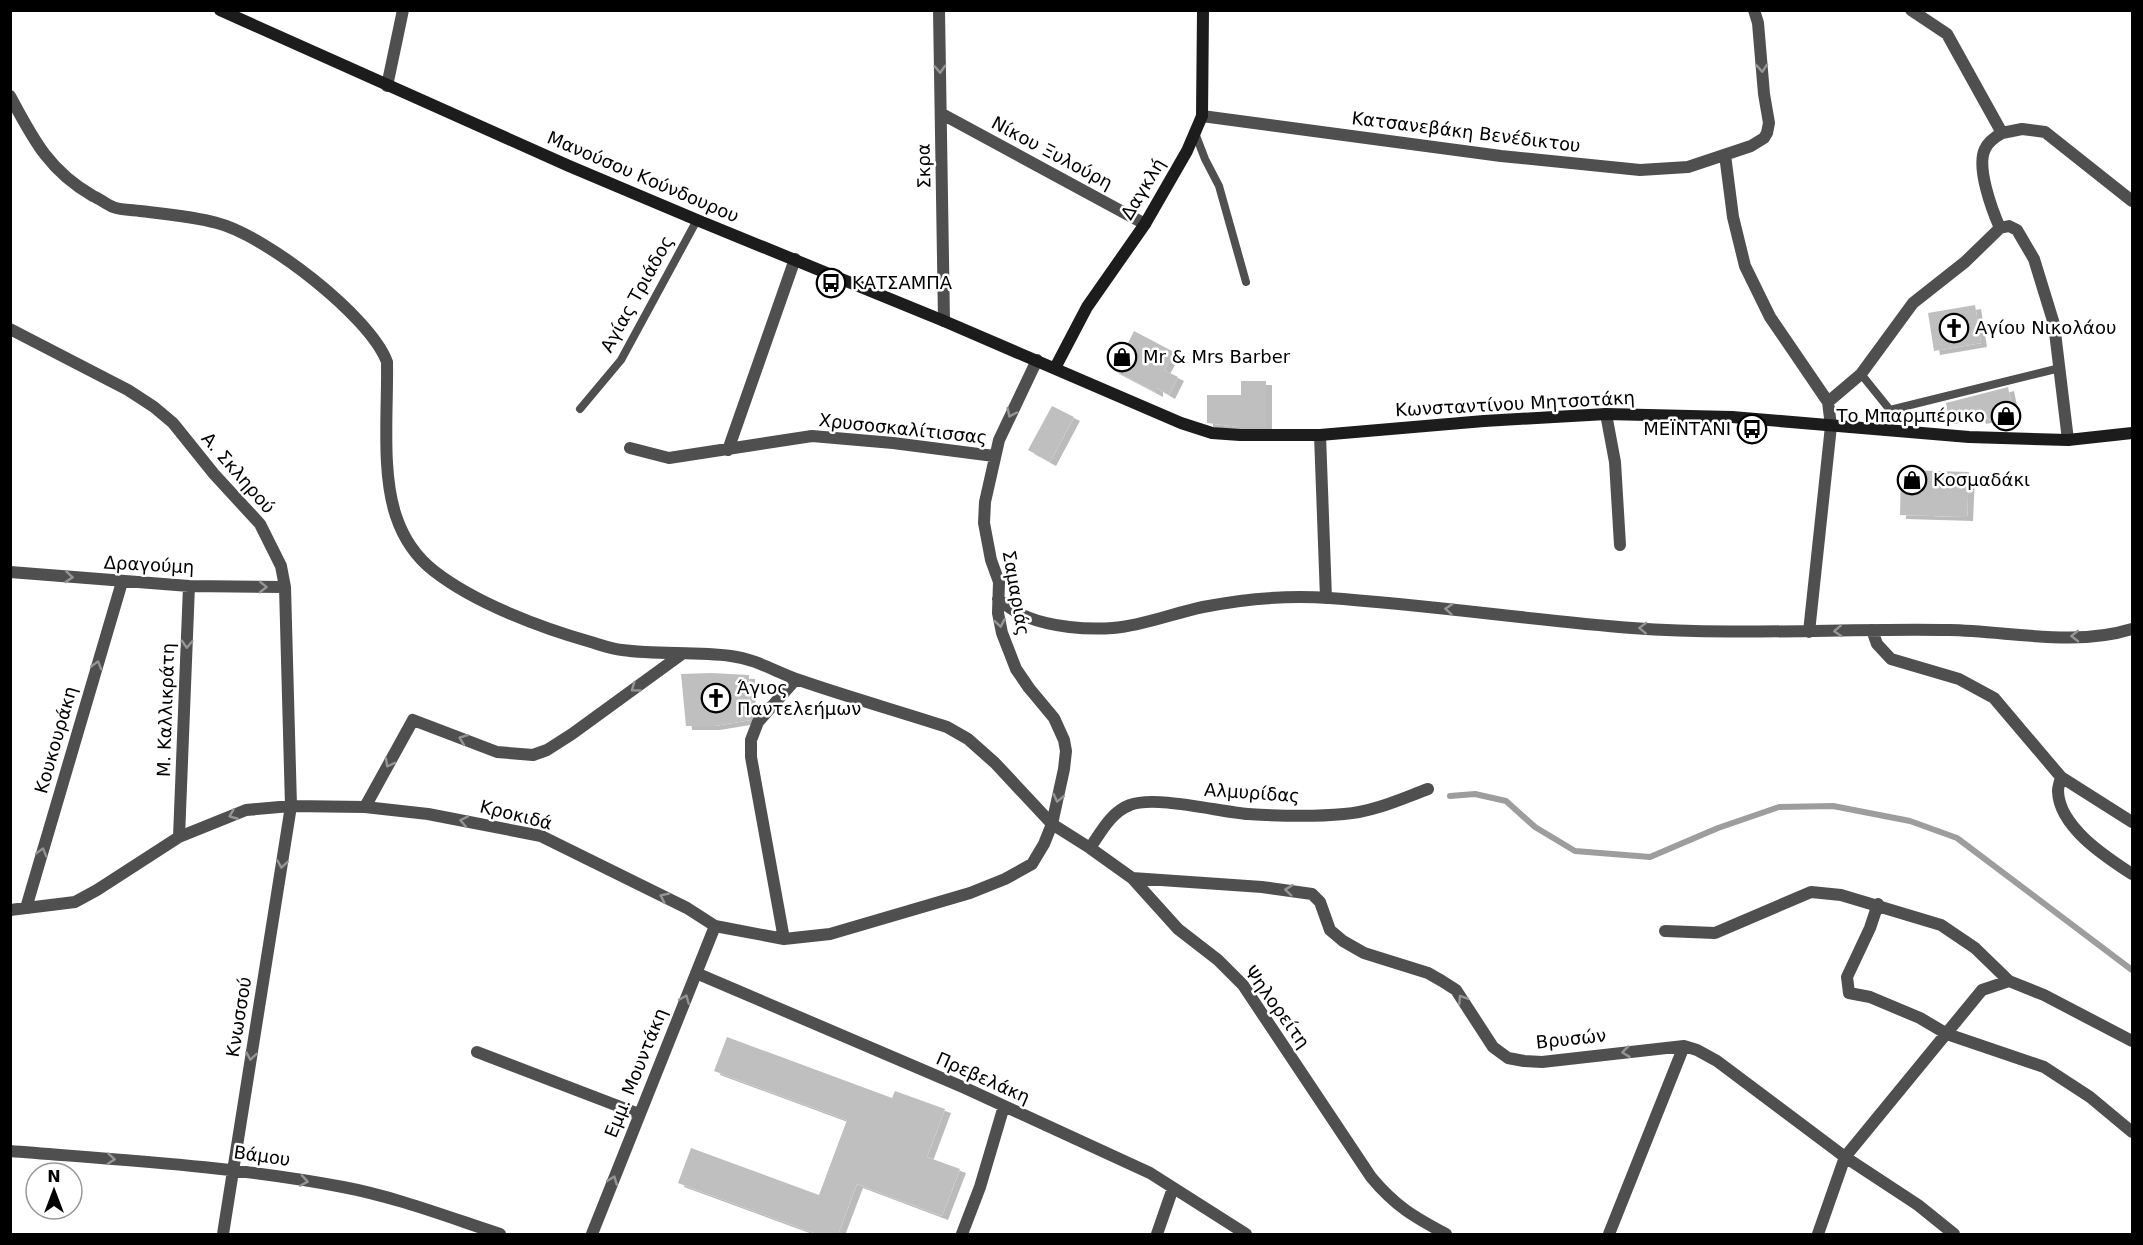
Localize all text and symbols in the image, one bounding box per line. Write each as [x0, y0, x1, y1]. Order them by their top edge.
one-way arrow [934, 64, 947, 73]
one-way arrow [1755, 64, 1768, 73]
street label: Κατσανεβάκη Βενέδικτου [1350, 107, 1582, 156]
street label: Νίκου Ξυλούρη [988, 112, 1116, 193]
street label: Μανούσου Κούνδουρου [544, 127, 742, 226]
street label: Σκρα [913, 143, 934, 189]
street label: Δαγκλή [1116, 154, 1169, 223]
street label: Αγίας Τριάδος [596, 232, 677, 356]
bus stop icon: ΚΑΤΣΑΜΠΑ [815, 267, 847, 299]
place label: ΚΑΤΣΑΜΠΑ [852, 272, 953, 293]
church icon: Αγίου Νικολάου [1938, 312, 1970, 344]
place label: Αγίου Νικολάου [1975, 317, 2116, 338]
shop icon: Mr & Mrs Barber [1106, 341, 1138, 373]
place label: Mr & Mrs Barber [1143, 346, 1291, 367]
street label: Κωνσταντίνου Μητσοτάκη [1395, 387, 1635, 420]
shop icon: Το Μπαρμπέρικο [1990, 400, 2022, 432]
place label: Το Μπαρμπέρικο [1835, 405, 1985, 426]
one-way arrow [1007, 406, 1019, 417]
street label: Χρυσοσκαλίτισσας [818, 409, 988, 448]
bus stop icon: ΜΕΪΝΤΑΝΙ [1736, 413, 1768, 445]
place label: ΜΕΪΝΤΑΝΙ [1643, 418, 1731, 439]
street label: Α. Σκληρού [197, 428, 279, 518]
shop icon: Κοσμαδάκι [1896, 464, 1928, 496]
place label: Κοσμαδάκι [1933, 469, 2030, 490]
street label: Σαμαριάς [999, 548, 1034, 637]
street label: Δραγούμη [103, 552, 195, 577]
one-way arrow [64, 570, 73, 583]
one-way arrow [259, 581, 268, 593]
one-way arrow [1445, 603, 1454, 616]
one-way arrow [993, 617, 1006, 627]
one-way arrow [1639, 622, 1648, 634]
one-way arrow [1834, 625, 1843, 638]
one-way arrow [2070, 630, 2079, 642]
one-way arrow [180, 640, 193, 649]
street label: Μ. Καλλικράτη [153, 643, 178, 777]
one-way arrow [90, 660, 102, 671]
place label: Άγιος Παντελεήμων [737, 677, 861, 719]
one-way arrow [630, 680, 641, 691]
church icon: Άγιος Παντελεήμων [700, 682, 732, 714]
street label: Κουκουράκη [30, 684, 81, 796]
one-way arrow [458, 734, 469, 746]
one-way arrow [384, 757, 396, 768]
street label: Αλμυρίδας [1204, 779, 1301, 806]
one-way arrow [1052, 793, 1065, 803]
street label: Κροκιδά [478, 795, 554, 834]
one-way arrow [229, 808, 240, 820]
one-way arrow [459, 815, 469, 828]
one-way arrow [35, 847, 47, 858]
one-way arrow [276, 859, 288, 868]
one-way arrow [1285, 885, 1294, 897]
one-way arrow [659, 892, 670, 904]
street label: Ψηλορείτη [1240, 961, 1314, 1052]
street label: Κνωσσού [222, 975, 255, 1059]
one-way arrow [678, 994, 690, 1005]
one-way arrow [1458, 995, 1469, 1006]
street label: Εμμ. Μουντάκη [600, 1005, 671, 1140]
street label: Βρυσών [1535, 1024, 1607, 1053]
one-way arrow [1622, 1045, 1631, 1057]
street label: Πρεβελάκη [933, 1048, 1033, 1108]
one-way arrow [245, 1052, 257, 1061]
street label: Βάμου [232, 1141, 292, 1170]
one-way arrow [106, 1153, 115, 1166]
north arrow [24, 1161, 84, 1221]
text: N [47, 1167, 61, 1186]
one-way arrow [300, 1174, 309, 1186]
one-way arrow [606, 1175, 619, 1186]

